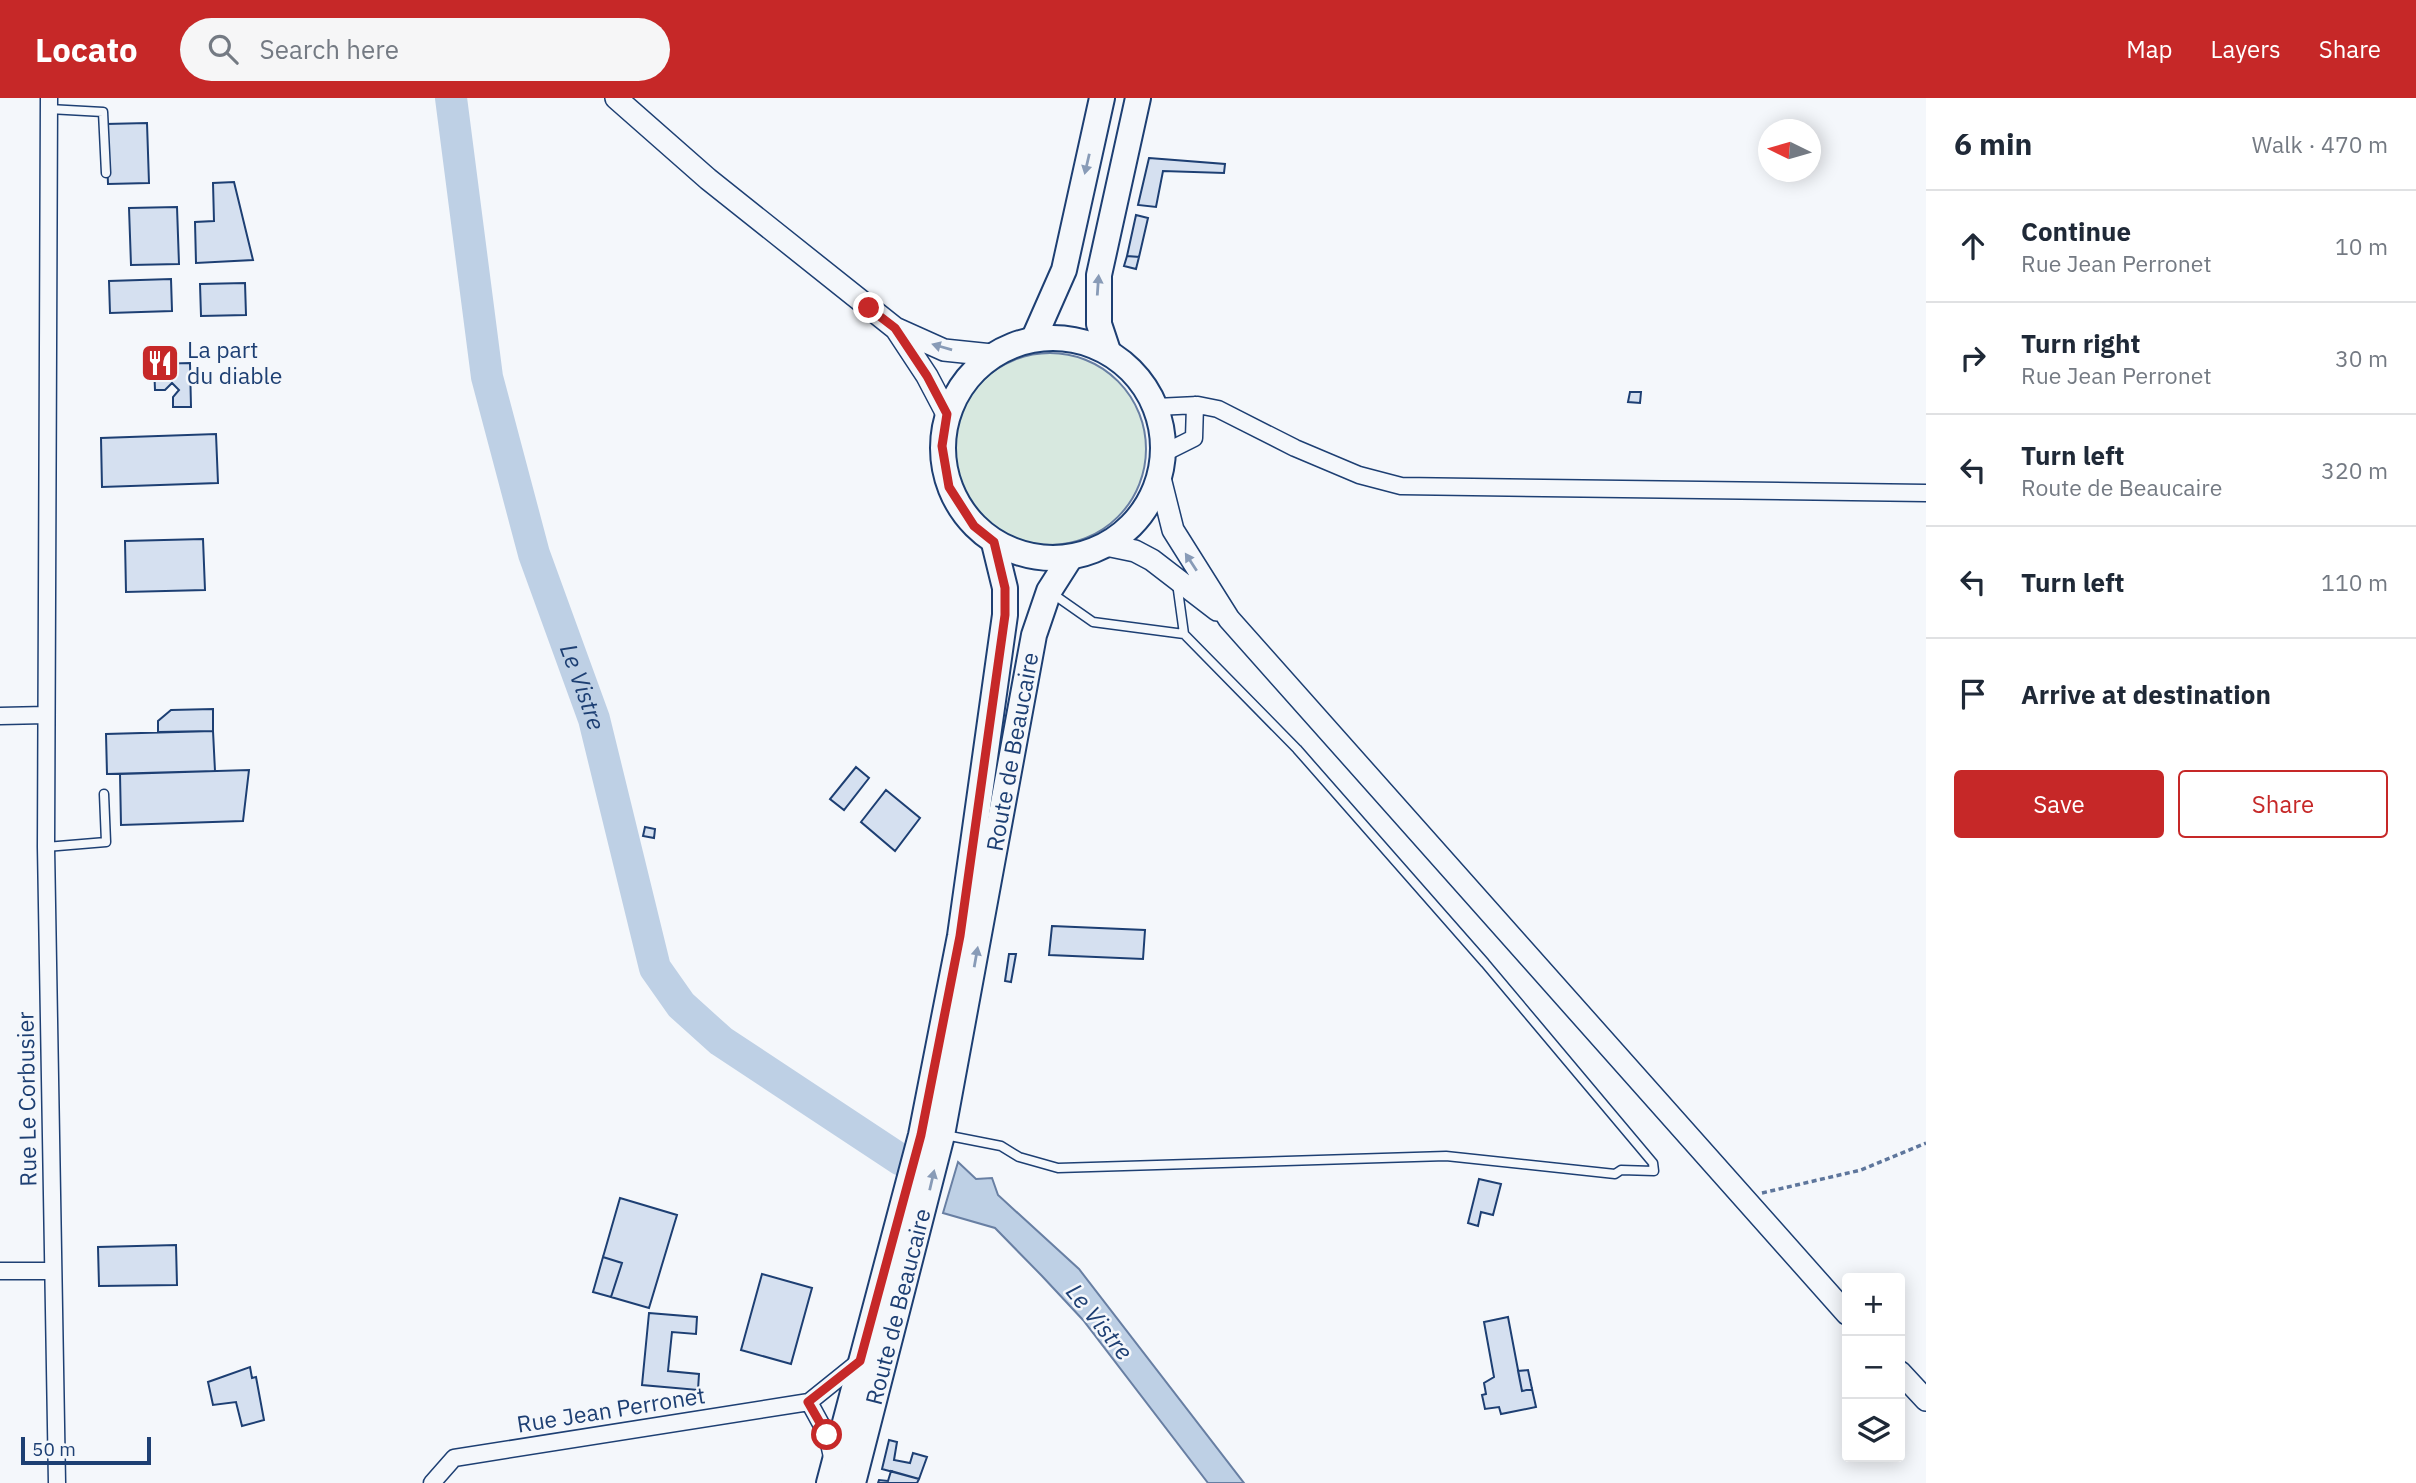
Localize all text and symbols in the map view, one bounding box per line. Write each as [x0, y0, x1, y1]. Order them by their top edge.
search box [180, 18, 670, 81]
text: Locato [35, 28, 138, 71]
icon: search [204, 30, 242, 68]
text: Search here [260, 32, 399, 66]
text: Map [2126, 33, 2173, 65]
text: Layers [2211, 33, 2281, 65]
text: Share [2319, 33, 2381, 65]
north arrow [1758, 119, 1821, 182]
text: 6 min [1954, 124, 2032, 163]
text: Walk · 470 m [2252, 129, 2388, 159]
one-way arrow [1081, 154, 1092, 176]
text: Continue [2021, 214, 2131, 248]
icon: ahead [1954, 227, 1992, 265]
text: 10 m [2335, 231, 2388, 261]
text: Rue Jean Perronet [2021, 248, 2212, 278]
one-way arrow [1093, 273, 1104, 295]
route end [853, 292, 884, 323]
text: Turn right [2021, 326, 2140, 360]
place label: La part du diable [187, 334, 282, 390]
icon: right [1954, 339, 1992, 377]
restaurant icon: La part du diable [139, 342, 181, 384]
one-way arrow [931, 342, 952, 352]
text: 30 m [2335, 343, 2388, 373]
text: Rue Jean Perronet [2021, 360, 2212, 390]
text: Turn left [2021, 438, 2124, 472]
icon: left [1954, 451, 1992, 489]
text: 320 m [2321, 455, 2388, 485]
text: Route de Beaucaire [2021, 472, 2222, 502]
one-way arrow [1185, 552, 1198, 572]
icon: left [1954, 563, 1992, 601]
text: Turn left [2021, 565, 2124, 599]
text: 110 m [2321, 567, 2388, 597]
water label: Le Vistre [553, 639, 613, 733]
street label: Route de Beaucaire [979, 650, 1045, 853]
icon: arrive [1954, 675, 1992, 713]
text: Arrive at destination [2021, 677, 2271, 711]
button: Save [1954, 770, 2164, 838]
button: Share [2178, 770, 2388, 838]
one-way arrow [971, 946, 982, 968]
street label: Rue Le Corbusier [9, 1011, 43, 1187]
one-way arrow [927, 1169, 938, 1191]
street label: Route de Beaucaire [858, 1205, 937, 1408]
map controls [1842, 1273, 1905, 1462]
button: + [1842, 1273, 1905, 1336]
water label: Le Vistre [1059, 1277, 1140, 1366]
button: − [1842, 1336, 1905, 1399]
street label: Rue Jean Perronet [514, 1379, 707, 1439]
button: layers [1842, 1399, 1905, 1462]
route start [811, 1419, 842, 1450]
scale bar [21, 1434, 150, 1466]
text: 50 m [32, 1437, 76, 1461]

